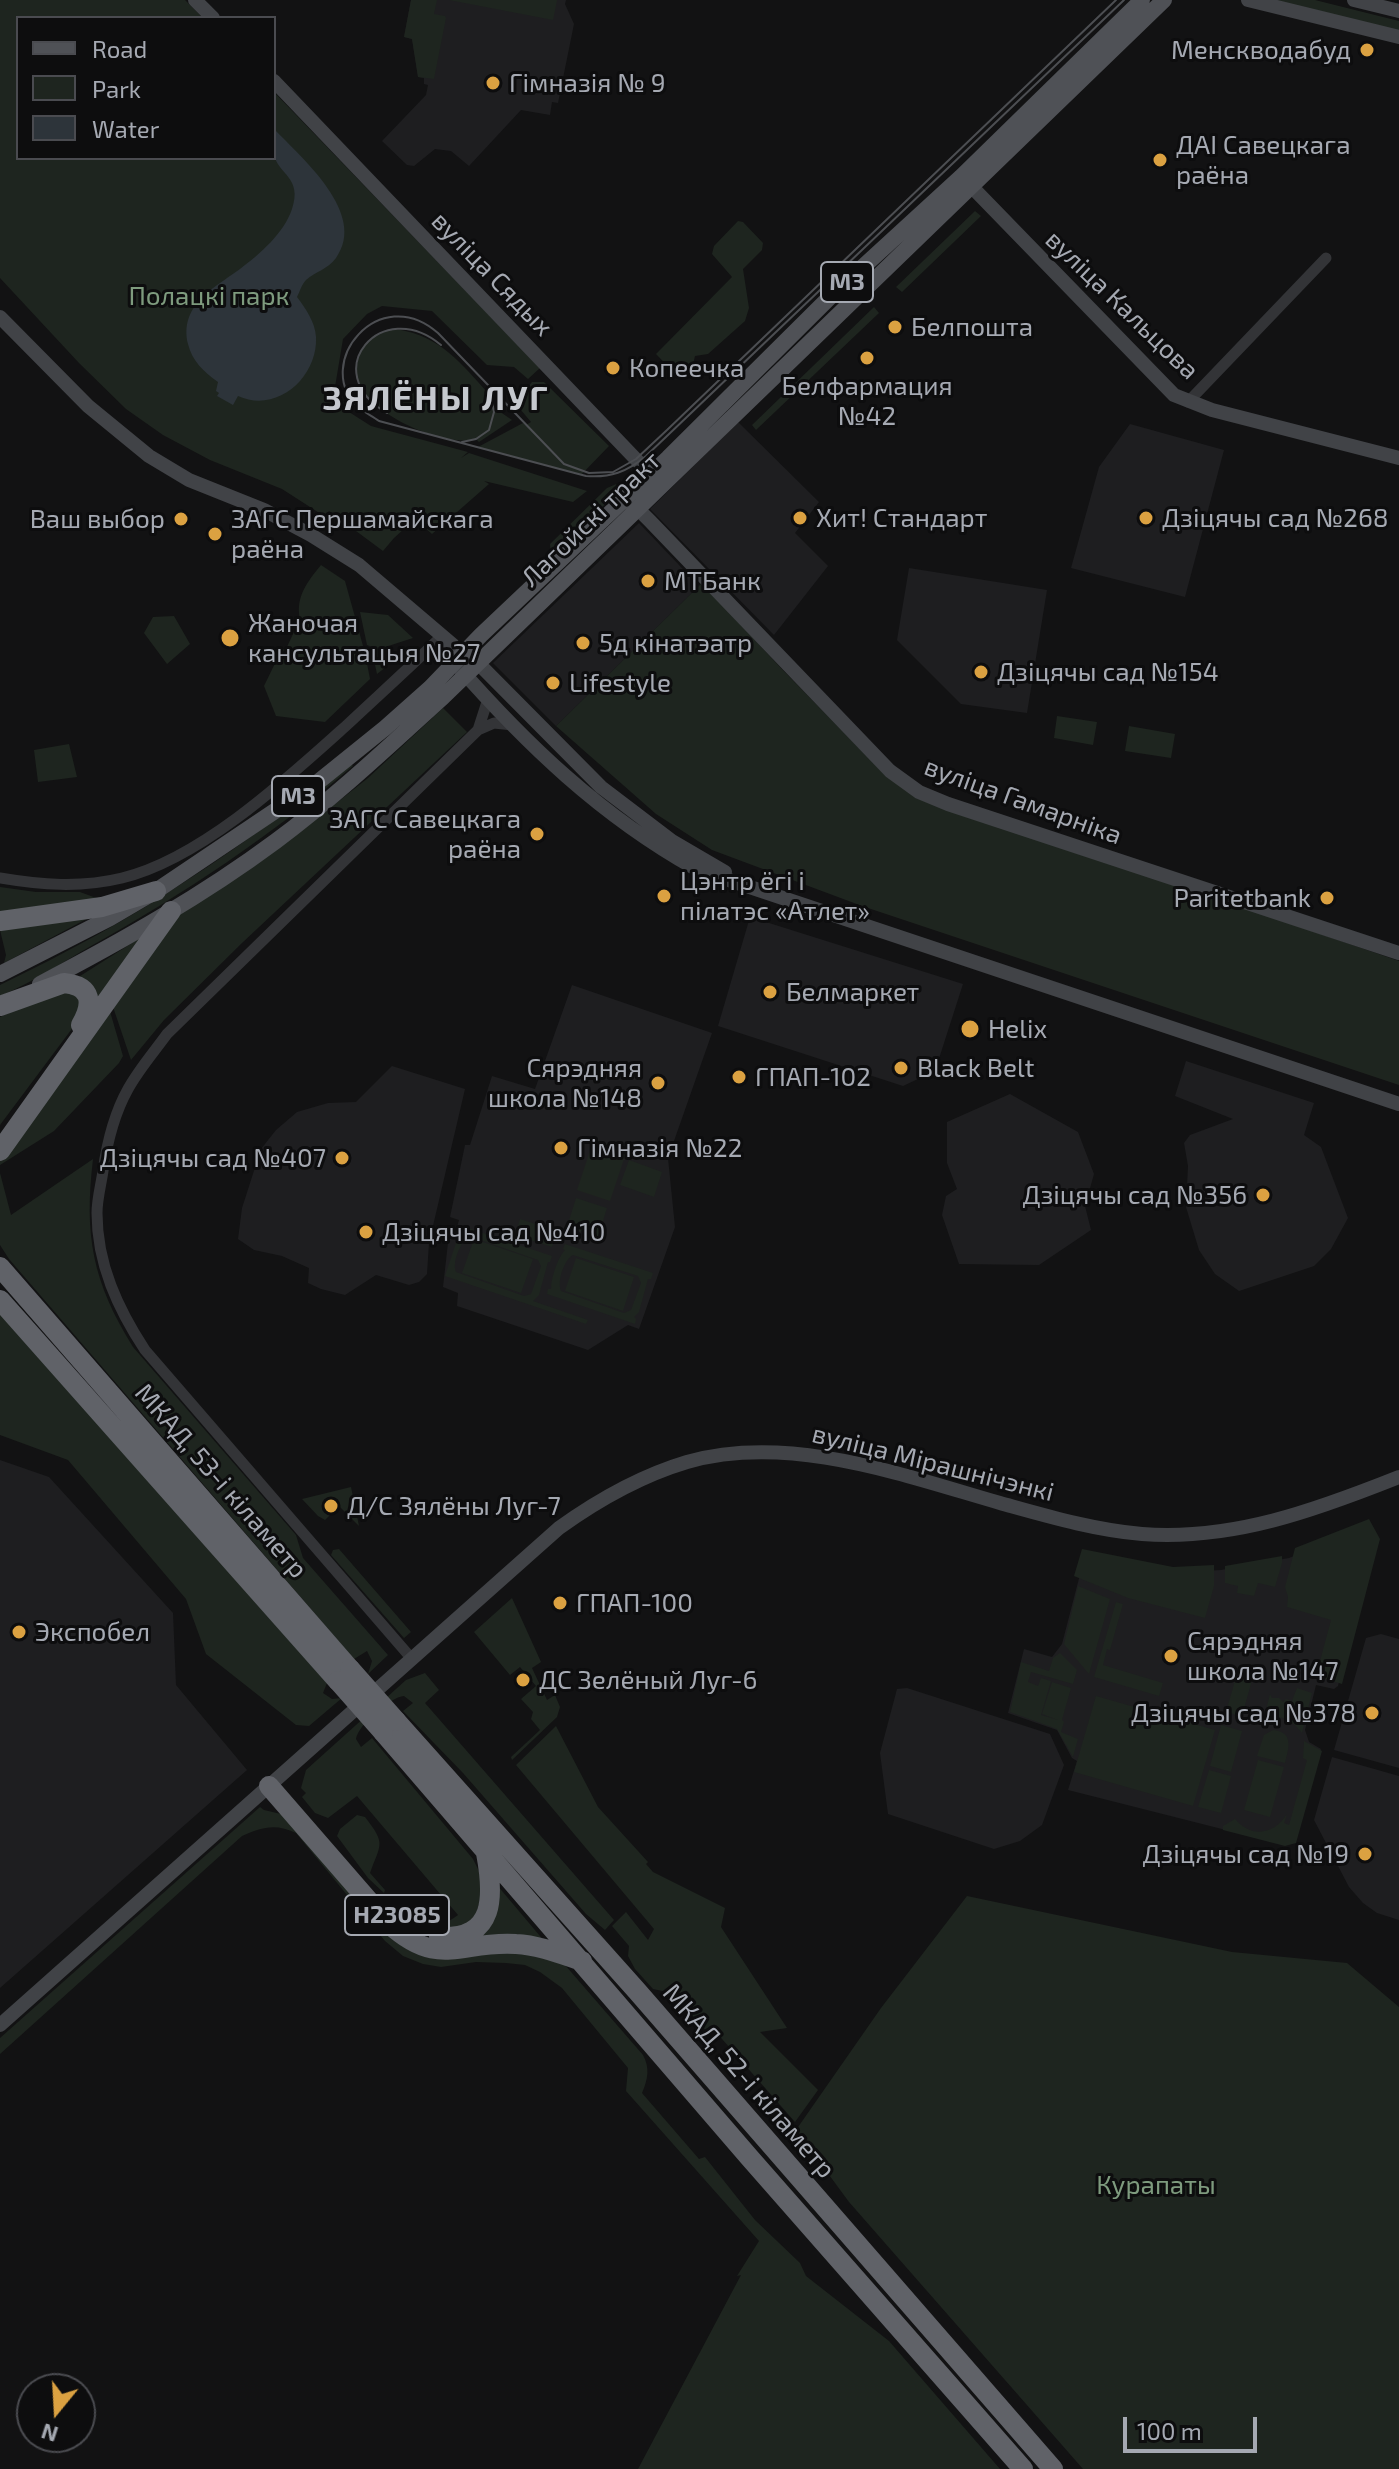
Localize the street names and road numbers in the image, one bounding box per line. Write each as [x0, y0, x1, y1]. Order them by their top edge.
street label: вуліца Сядых [425, 205, 559, 343]
street label: вуліца Кальцова [1039, 224, 1205, 386]
road number: М3 [821, 262, 873, 302]
street label: Лагойскі тракт [515, 445, 667, 593]
street label: вуліца Гамарніка [920, 751, 1126, 851]
road number: М3 [272, 776, 324, 816]
street label: МКАД, 53-і кіламетр [128, 1378, 314, 1584]
street label: вуліца Мірашнічэнкі [809, 1418, 1057, 1508]
road number: Н23085 [345, 1895, 449, 1935]
street label: МКАД, 52-і кіламетр [656, 1978, 842, 2184]

